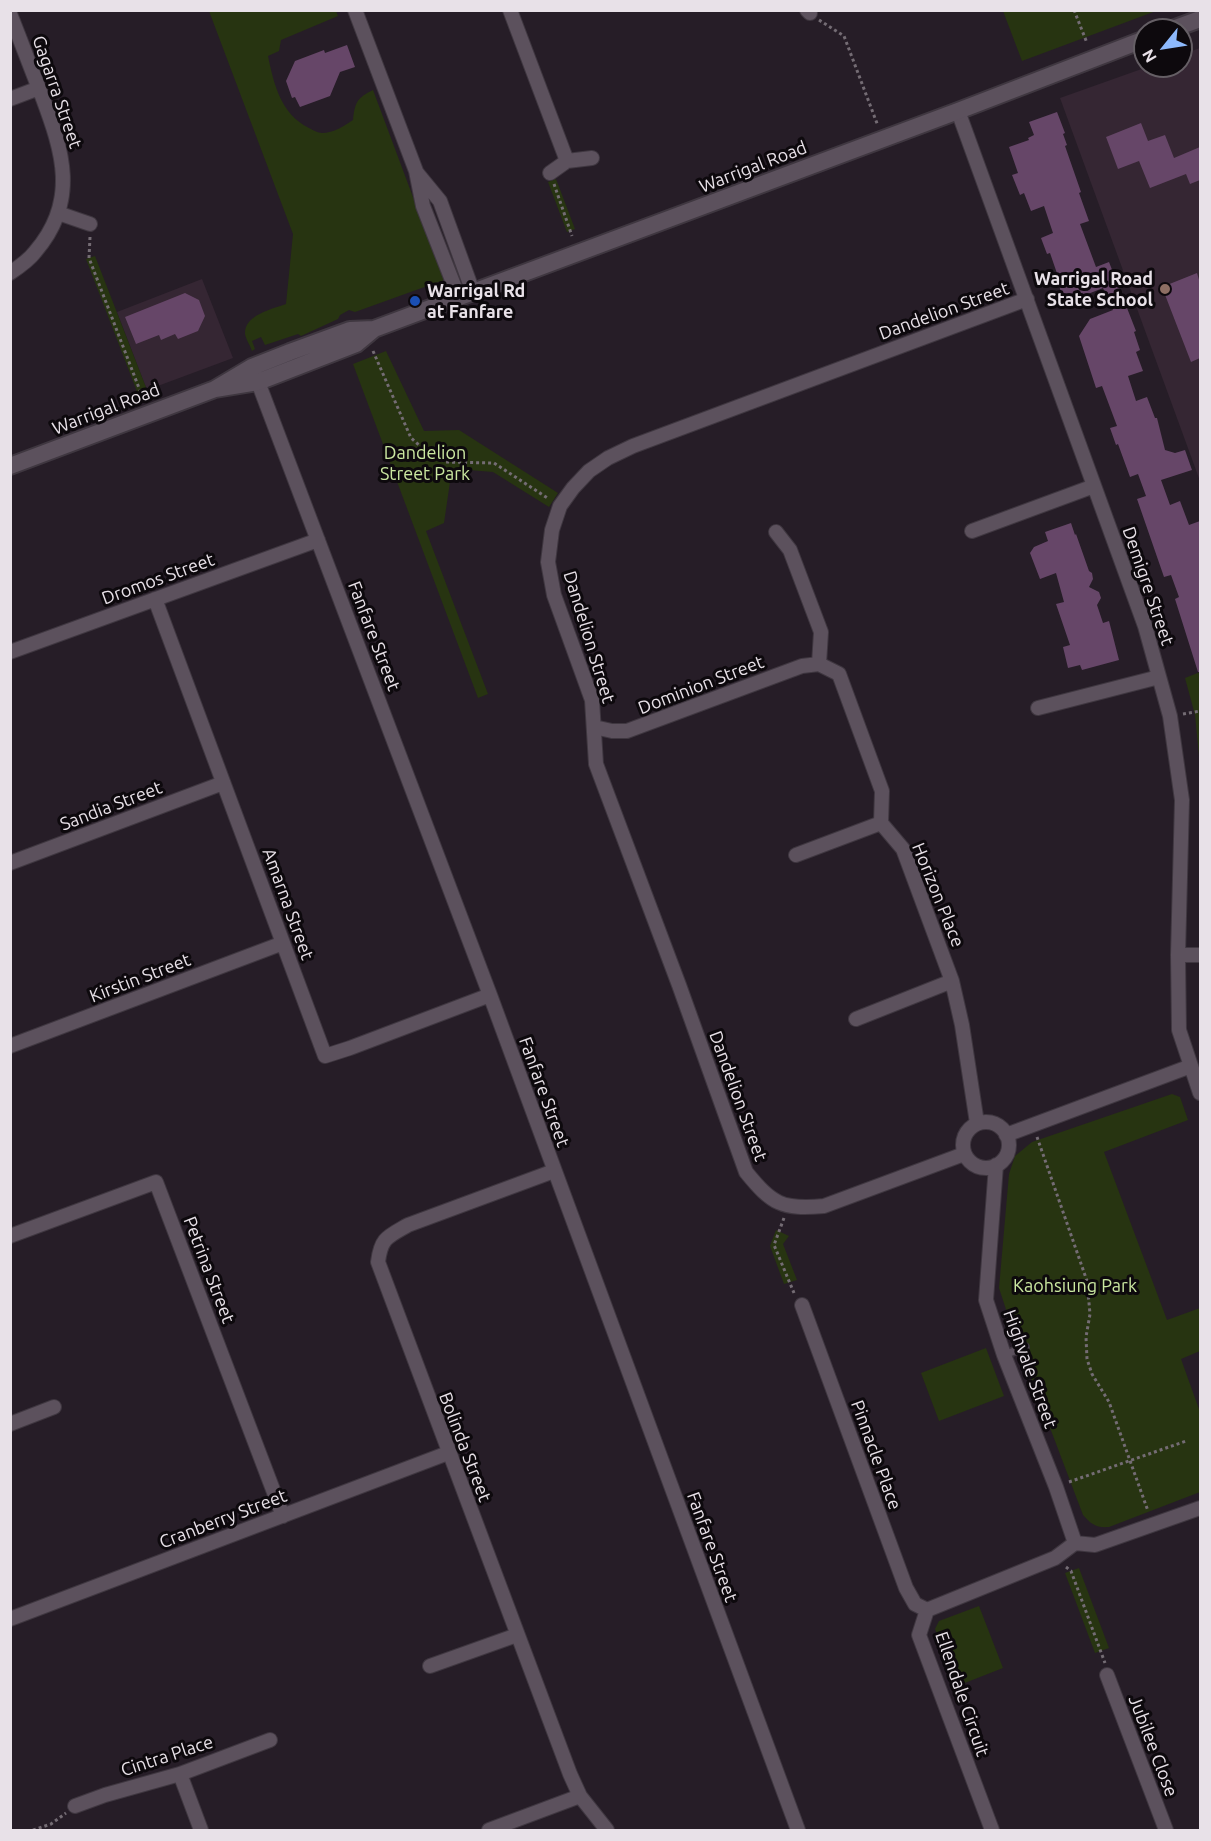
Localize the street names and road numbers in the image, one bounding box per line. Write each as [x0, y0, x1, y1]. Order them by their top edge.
street label: Gagarra Street [28, 33, 86, 151]
street label: Warrigal Road [696, 137, 810, 197]
street label: Dandelion Street [876, 277, 1012, 345]
street label: Warrigal Road [49, 379, 163, 439]
street label: Demigre Street [1118, 524, 1178, 648]
street label: Dromos Street [99, 549, 217, 609]
street label: Dandelion Street [559, 568, 619, 706]
street label: Fanfare Street [343, 578, 405, 694]
street label: Dominion Street [635, 651, 767, 719]
street label: Sandia Street [57, 777, 165, 835]
street label: Horizon Place [907, 840, 969, 950]
street label: Amarna Street [258, 845, 318, 963]
street label: Kirstin Street [86, 949, 194, 1007]
street label: Dandelion Street [704, 1028, 772, 1164]
street label: Fanfare Street [514, 1034, 574, 1150]
street label: Petrina Street [179, 1214, 239, 1326]
street label: Highvale Street [999, 1307, 1061, 1431]
street label: Bolinda Street [434, 1389, 496, 1505]
street label: Pinnacle Place [846, 1397, 906, 1513]
street label: Cranberry Street [156, 1485, 290, 1553]
street label: Fanfare Street [682, 1489, 742, 1605]
street label: Ellendale Circuit [931, 1629, 993, 1759]
street label: Jubilee Close [1124, 1692, 1182, 1800]
street label: Cintra Place [118, 1731, 216, 1781]

